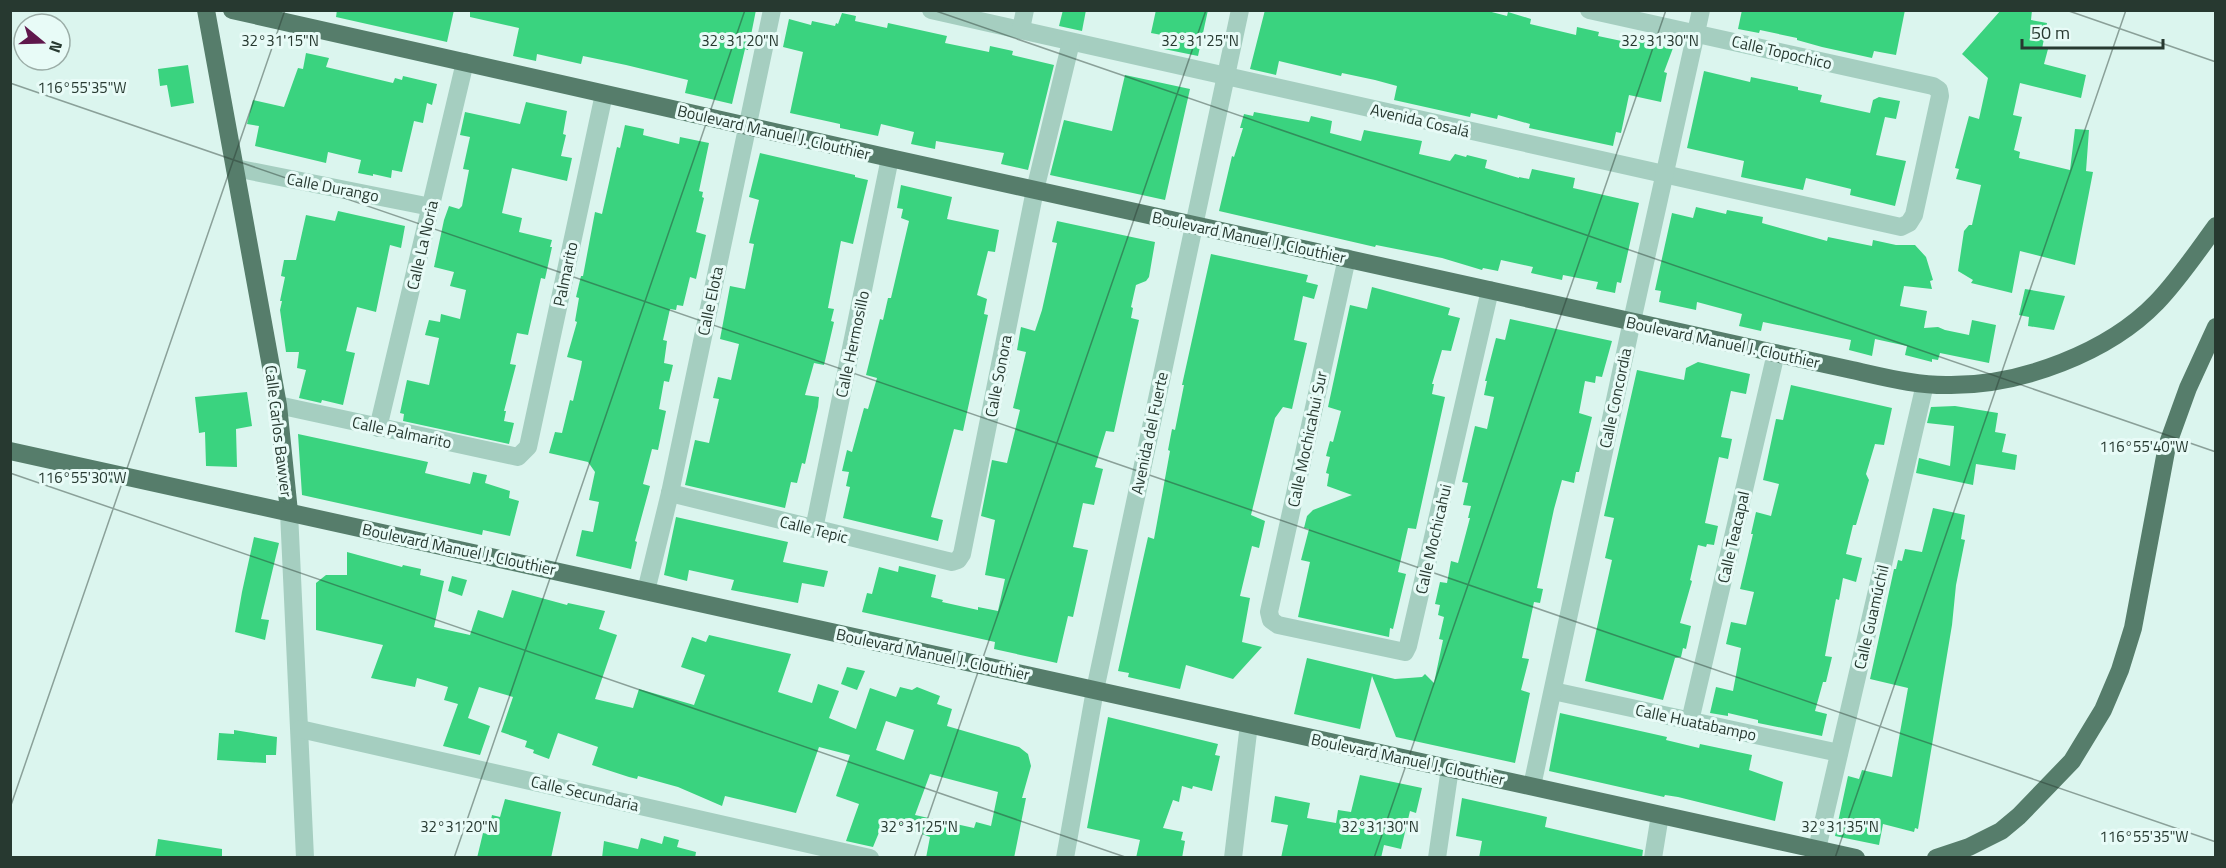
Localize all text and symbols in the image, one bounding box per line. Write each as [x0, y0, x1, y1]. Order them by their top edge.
north arrow [12, 12, 72, 72]
scale bar [2022, 12, 2163, 50]
text: 50 m [2031, 19, 2070, 46]
text: 32°31'15"N [241, 29, 319, 52]
text: 32°31'20"N [701, 29, 779, 52]
text: 32°31'25"N [1161, 29, 1239, 52]
text: 32°31'30"N [1621, 29, 1699, 52]
street label: Calle Topochico [1729, 29, 1835, 75]
text: N [43, 38, 69, 56]
text: 116°55'35"W [37, 76, 127, 99]
street label: Avenida Cosalá [1368, 97, 1472, 143]
street label: Boulevard Manuel J. Clouthier [675, 98, 873, 166]
street label: Calle Durango [285, 166, 381, 208]
street label: Calle La Noria [400, 198, 444, 292]
street label: Boulevard Manuel J. Clouthier [1150, 205, 1349, 269]
street label: Palmarito [546, 239, 584, 309]
street label: Calle Elota [691, 264, 729, 338]
street label: Calle Hermosillo [829, 288, 875, 400]
street label: Boulevard Manuel J. Clouthier [1624, 310, 1823, 374]
street label: Calle Sonora [978, 333, 1018, 419]
street label: Calle Concordia [1593, 346, 1637, 450]
street label: Calle Carlos Bawver [259, 364, 299, 499]
street label: Calle Mochicahui Sur [1281, 368, 1333, 509]
street label: Avenida del Fuerte [1124, 370, 1174, 496]
street label: Calle Palmarito [350, 410, 454, 454]
text: 116°55'40"W [2099, 435, 2189, 458]
text: 116°55'30"W [37, 466, 127, 489]
street label: Calle Mochicahui [1409, 482, 1457, 596]
street label: Calle Teacapal [1711, 489, 1755, 585]
street label: Calle Tepic [777, 509, 851, 549]
street label: Boulevard Manuel J. Clouthier [360, 517, 559, 581]
street label: Calle Guamúchil [1847, 562, 1895, 672]
street label: Boulevard Manuel J. Clouthier [834, 622, 1033, 686]
street label: Calle Huatabampo [1633, 697, 1759, 747]
street label: Boulevard Manuel J. Clouthier [1309, 727, 1508, 791]
street label: Calle Secundaria [529, 769, 641, 817]
text: 32°31'20"N [420, 815, 498, 838]
text: 32°31'25"N [880, 815, 958, 838]
text: 32°31'30"N [1341, 815, 1419, 838]
text: 32°31'35"N [1801, 815, 1879, 838]
text: 116°55'35"W [2099, 825, 2189, 848]

